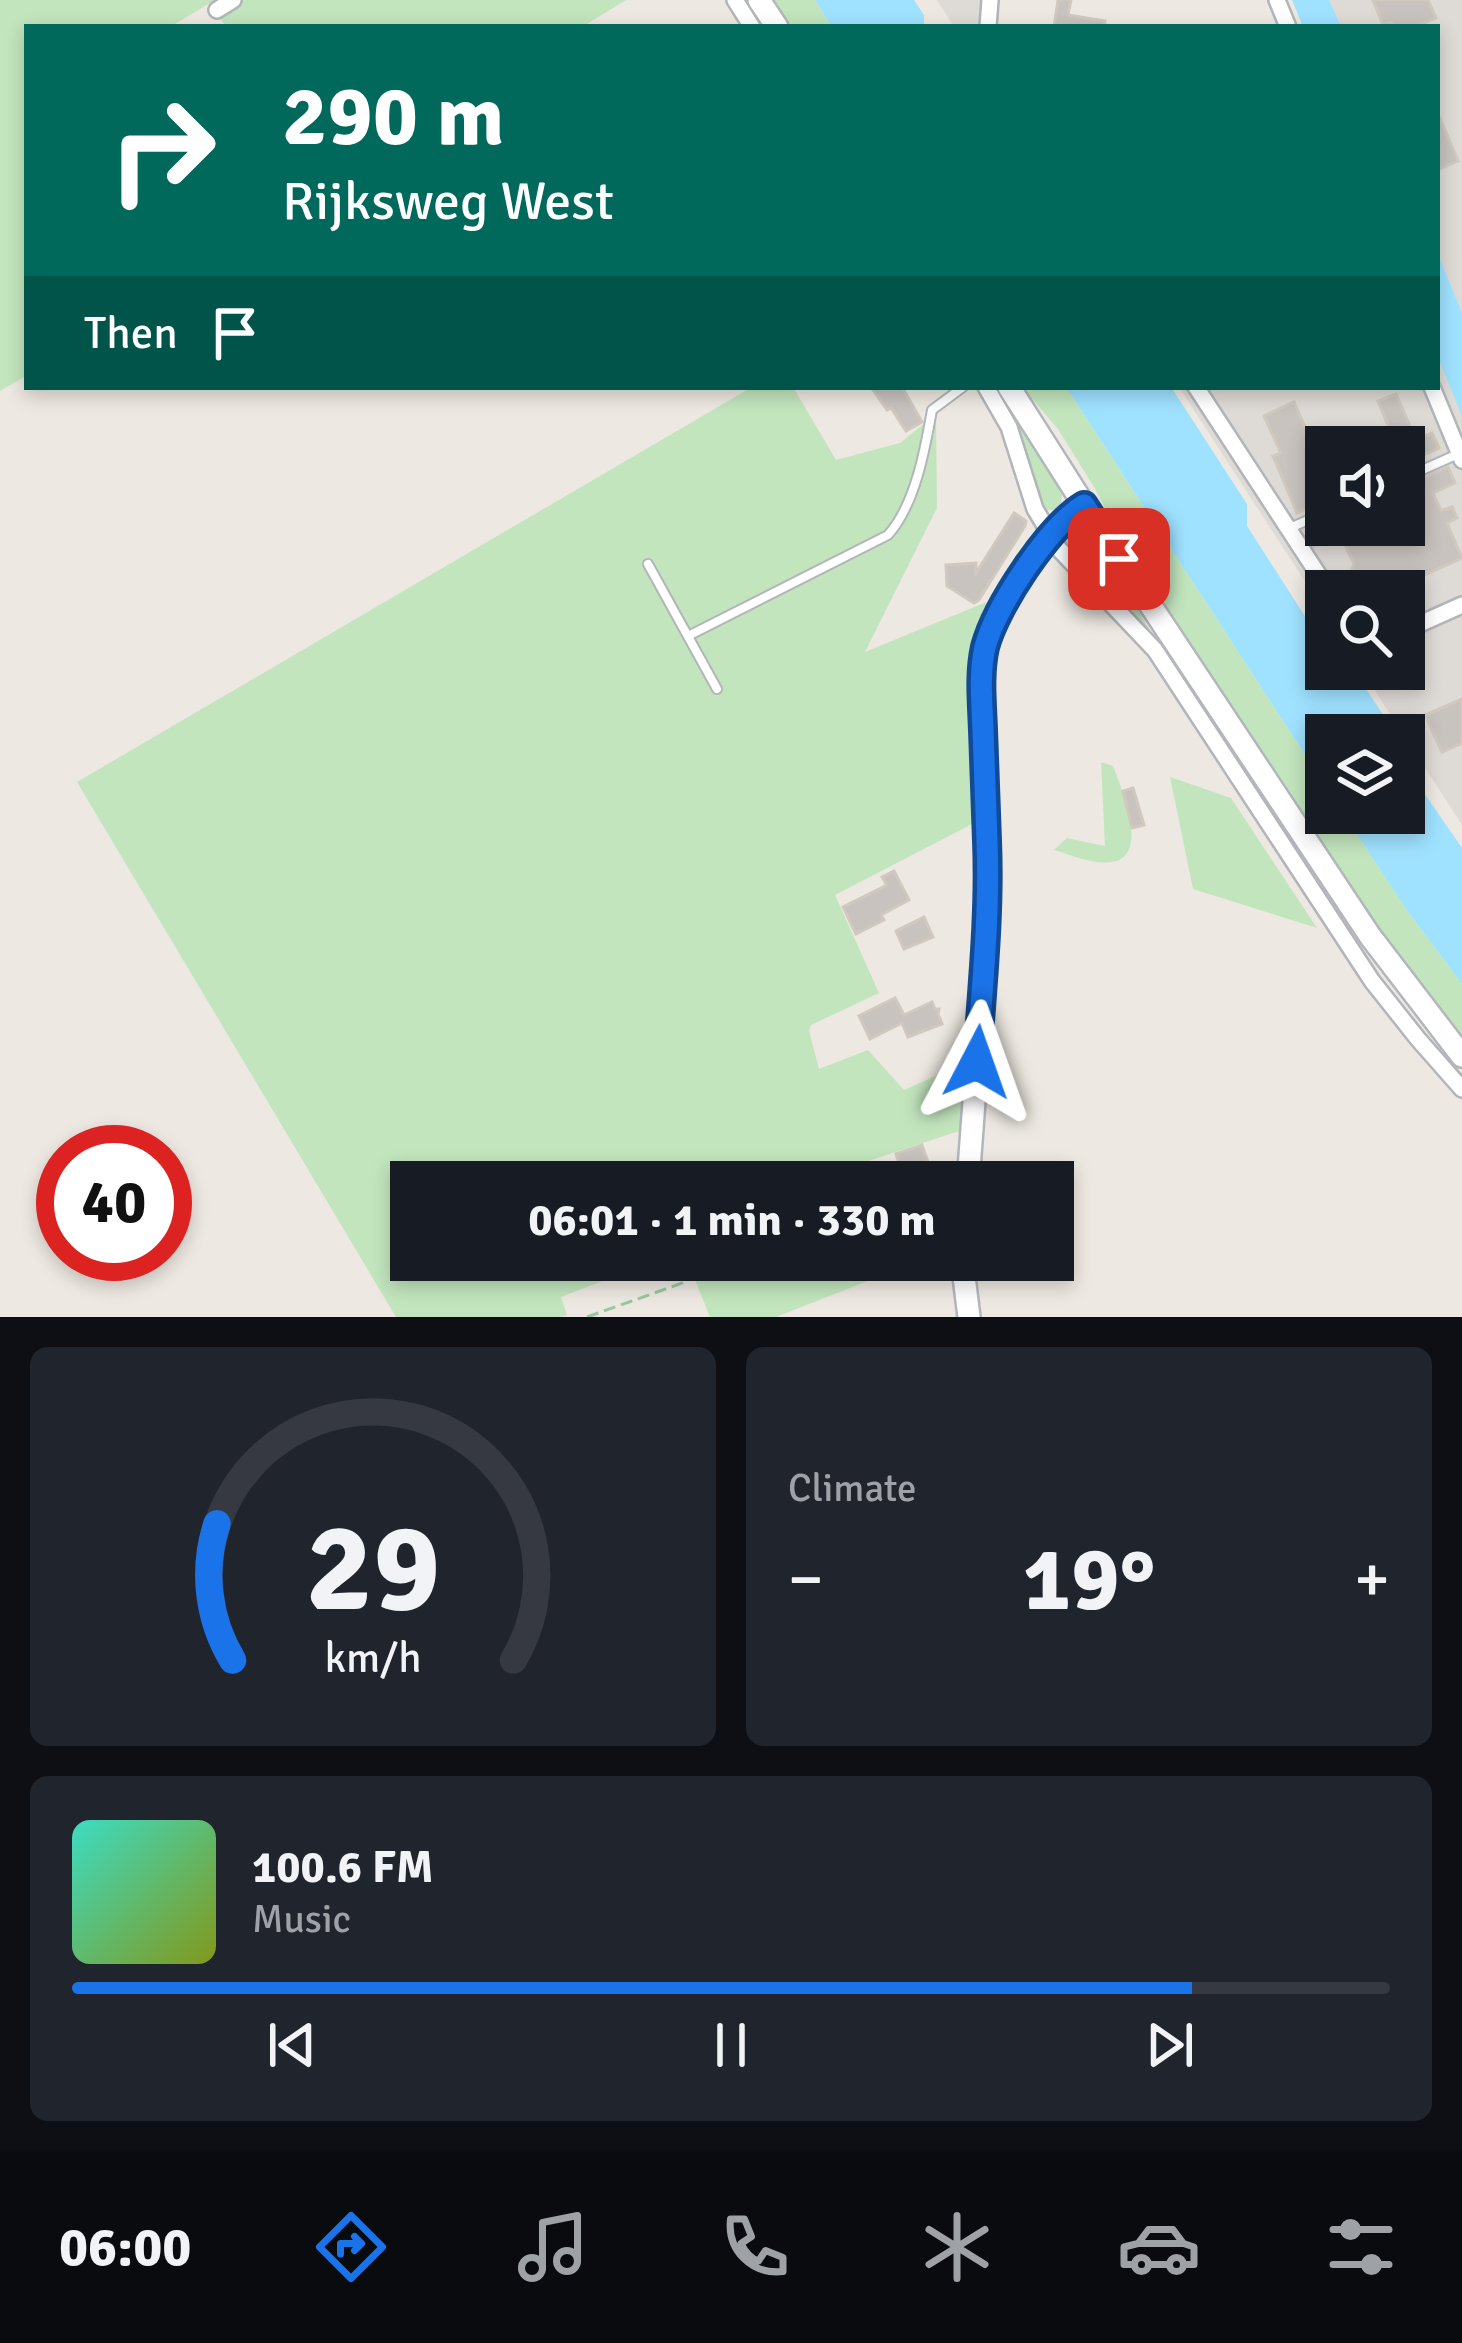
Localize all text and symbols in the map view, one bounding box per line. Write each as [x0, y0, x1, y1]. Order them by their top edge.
text: 290 m [282, 65, 504, 169]
icon: right [84, 72, 240, 228]
text: Rijksweg West [282, 168, 614, 235]
icon: arrive [202, 300, 268, 366]
text: Then [84, 306, 178, 361]
map controls [1305, 426, 1425, 834]
button: sound [1305, 426, 1425, 546]
pin [1068, 508, 1170, 610]
icon: arrive [1086, 526, 1152, 592]
button: search [1305, 570, 1425, 690]
button: layers [1305, 714, 1425, 834]
position arrow [914, 999, 1040, 1125]
speed limit sign: 40 [36, 1125, 192, 1281]
text: 06:01 · 1 min · 330 m [528, 1193, 936, 1248]
text: Climate [788, 1464, 917, 1512]
text: 29 [306, 1492, 440, 1645]
text: 19° [1022, 1524, 1156, 1635]
text: − [788, 1539, 824, 1620]
text: + [1354, 1539, 1390, 1620]
text: km/h [324, 1631, 422, 1684]
text: 100.6 FM [252, 1840, 434, 1895]
text: Music [252, 1895, 351, 1943]
icon: previous [259, 2012, 325, 2078]
icon: pause [698, 2012, 764, 2078]
icon: next [1137, 2012, 1203, 2078]
icon: directions [309, 2205, 393, 2289]
icon: music [511, 2205, 595, 2289]
icon: phone [713, 2205, 797, 2289]
icon: climate [915, 2205, 999, 2289]
icon: car [1117, 2205, 1201, 2289]
icon: filters [1319, 2205, 1403, 2289]
text: 06:00 [59, 2214, 192, 2281]

